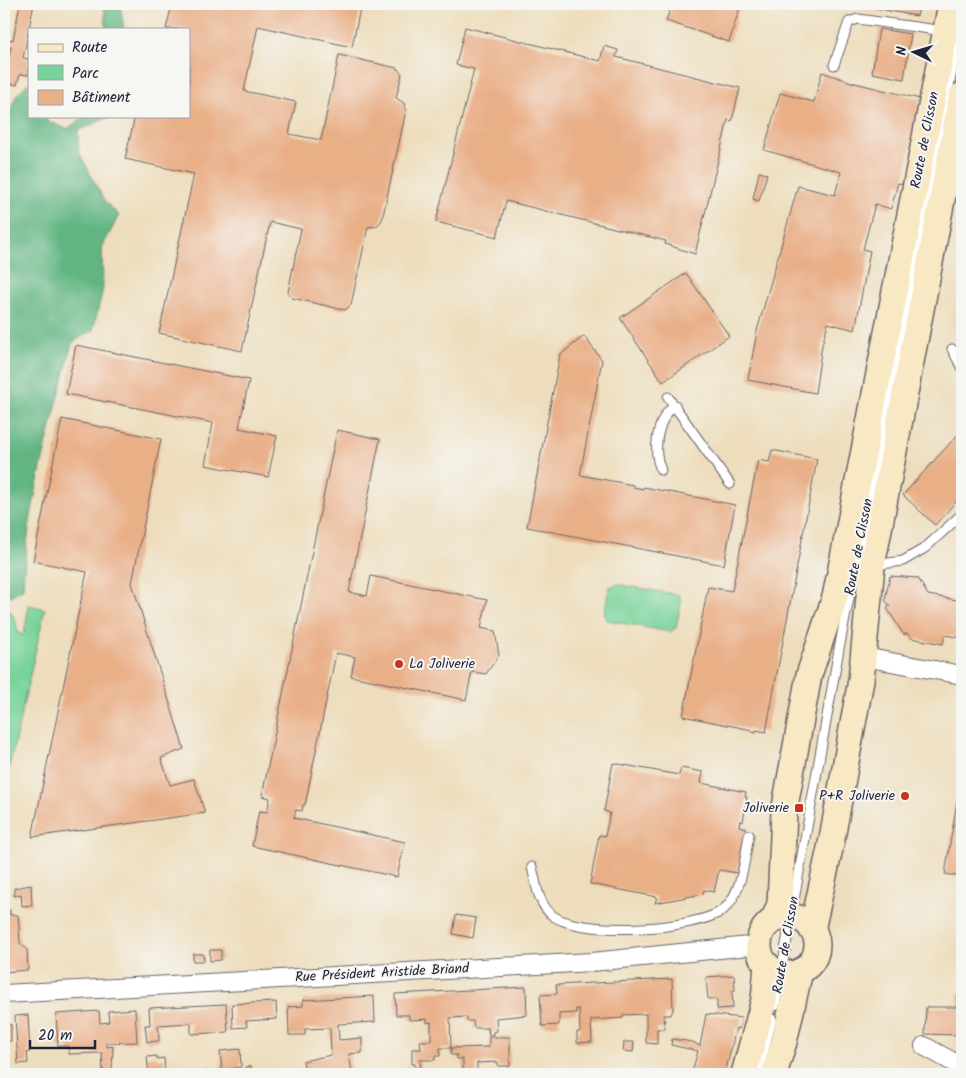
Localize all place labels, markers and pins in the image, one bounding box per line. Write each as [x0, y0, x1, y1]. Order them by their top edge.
place label: La Joliverie [409, 653, 476, 675]
marker: La Joliverie [393, 658, 405, 670]
place label: P+R Joliverie [819, 785, 896, 807]
marker: P+R Joliverie [899, 790, 911, 802]
place label: Joliverie [743, 797, 790, 819]
marker: Joliverie [793, 802, 805, 814]

